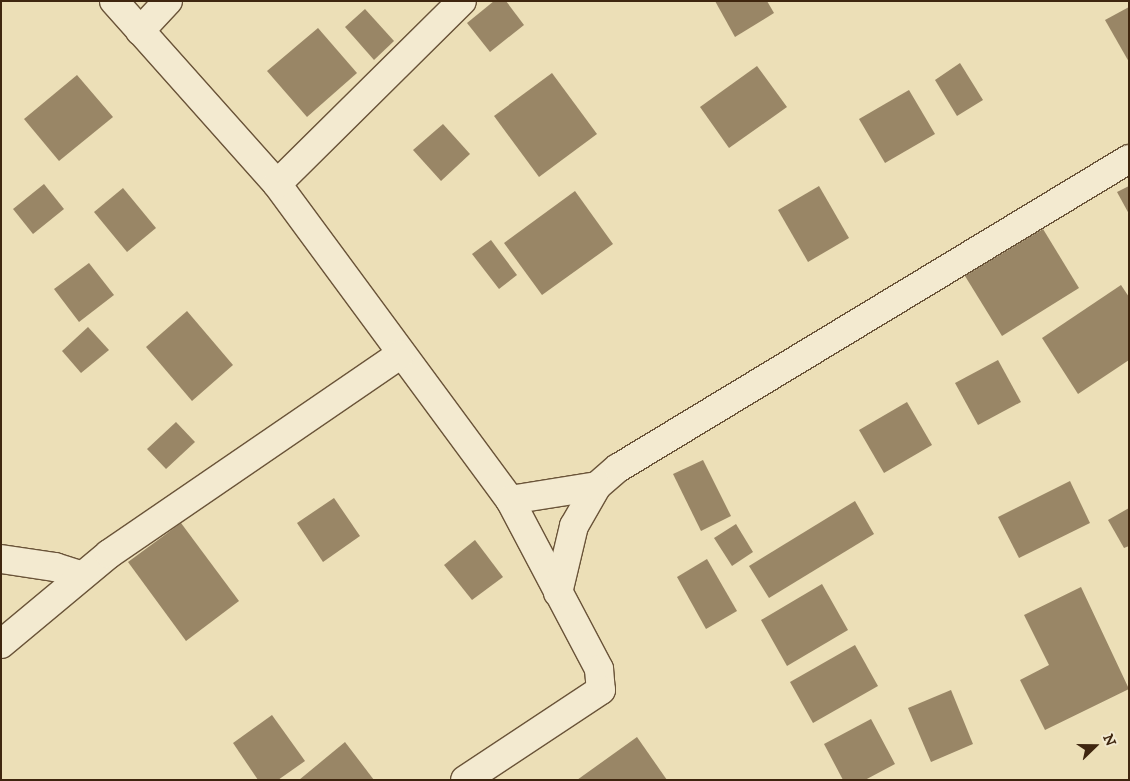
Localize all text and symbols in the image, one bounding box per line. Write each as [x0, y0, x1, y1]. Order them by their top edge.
north arrow [1070, 721, 1120, 771]
text: N [1098, 732, 1119, 749]

